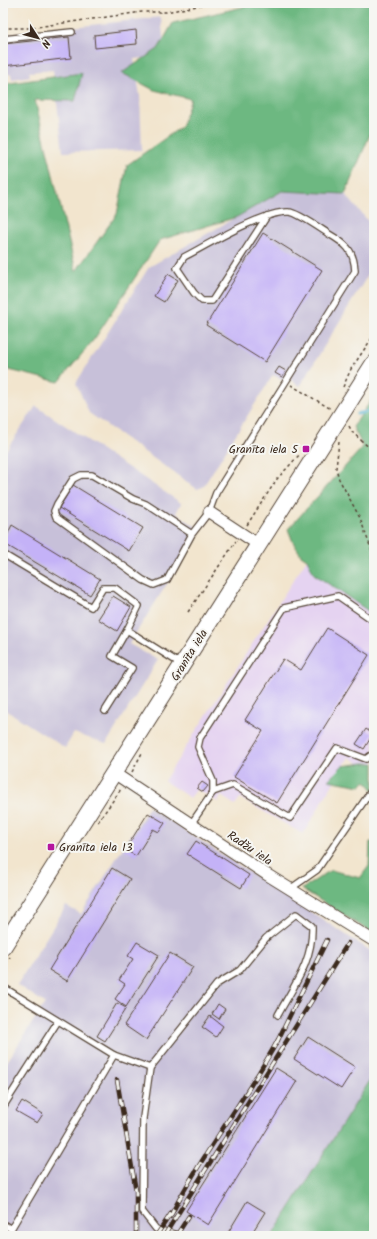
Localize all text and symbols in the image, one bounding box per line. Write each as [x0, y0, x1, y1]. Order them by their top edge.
north arrow [18, 18, 58, 58]
text: N [36, 35, 55, 51]
place label: Granīta iela 5 [229, 440, 300, 459]
marker: Granīta iela 5 [301, 444, 311, 454]
street label: Granīta iela [166, 625, 213, 685]
street label: Radžu iela [223, 826, 277, 871]
place label: Granīta iela 13 [59, 838, 133, 857]
marker: Granīta iela 13 [46, 842, 56, 852]

